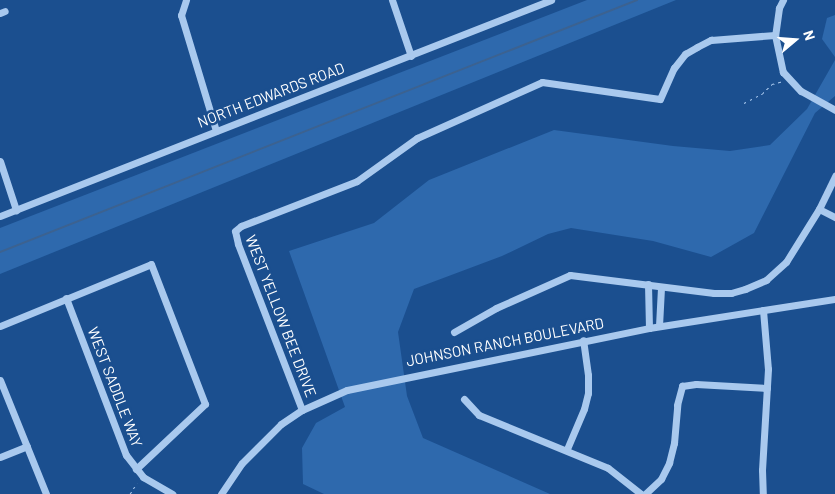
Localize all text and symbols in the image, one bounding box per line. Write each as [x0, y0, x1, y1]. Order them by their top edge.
north arrow [770, 15, 820, 65]
text: N [800, 28, 819, 42]
street label: NORTH EDWARDS ROAD [195, 59, 347, 131]
street label: WEST YELLOW BEE DRIVE [242, 232, 320, 400]
street label: JOHNSON RANCH BOULEVARD [405, 314, 605, 370]
street label: WEST SADDLE WAY [84, 324, 146, 450]

